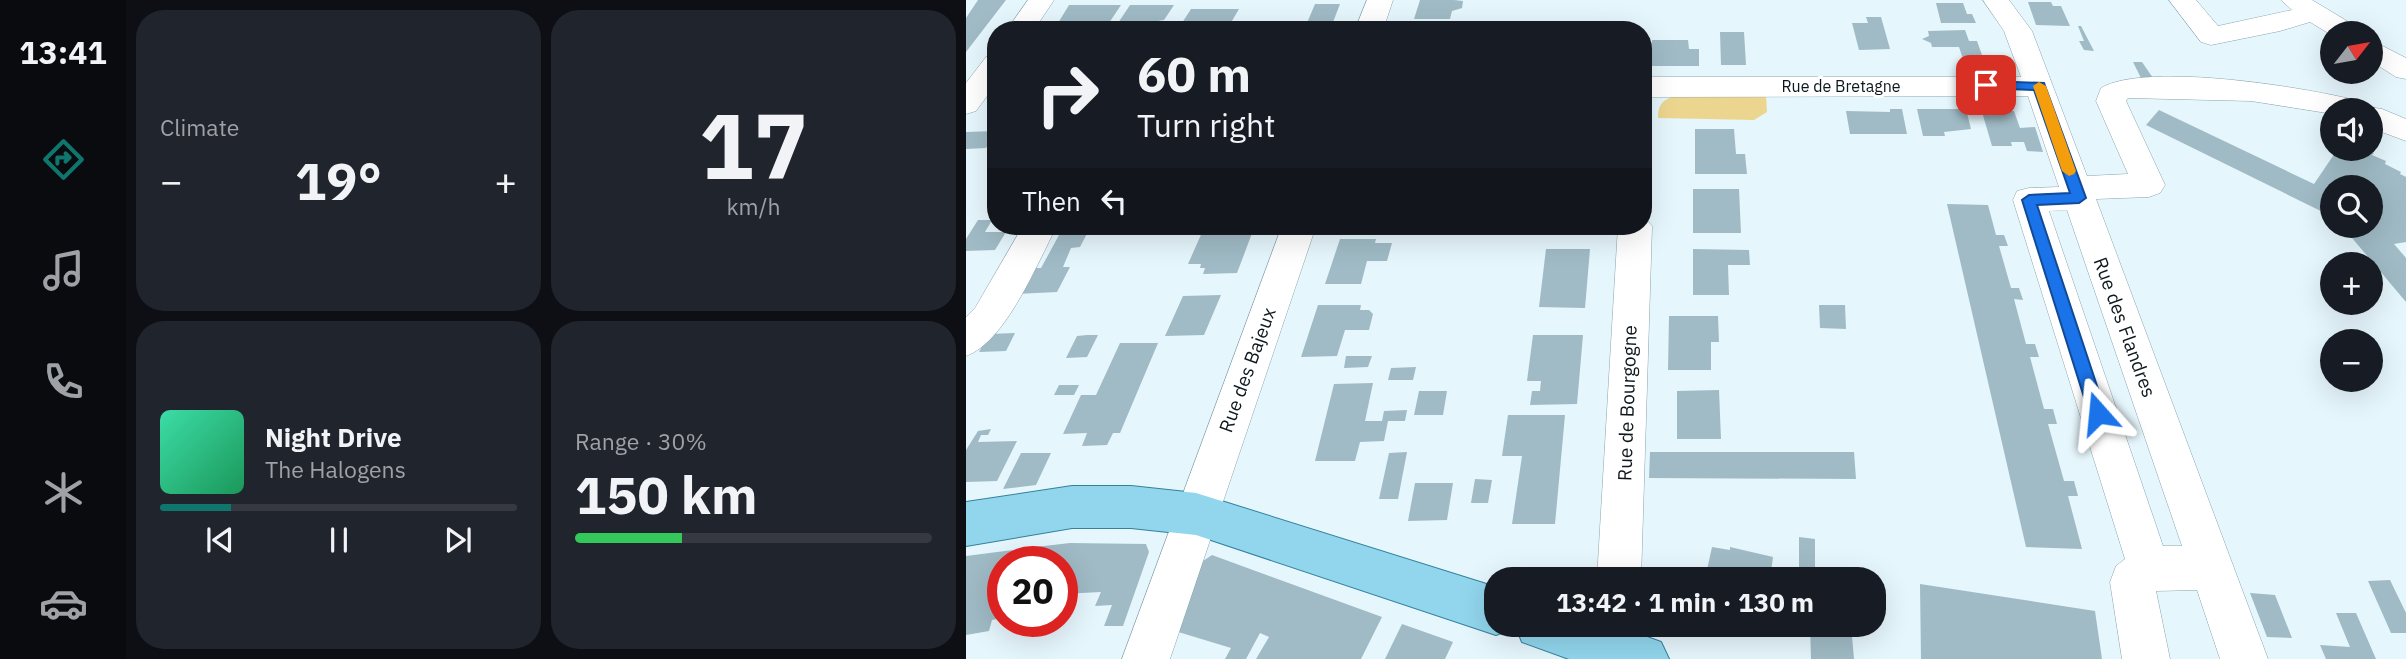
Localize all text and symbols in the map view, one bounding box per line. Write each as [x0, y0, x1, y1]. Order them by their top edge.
north arrow [2320, 21, 2384, 84]
map controls [2320, 21, 2383, 392]
text: 13:41 [19, 31, 107, 73]
text: 60 m [1137, 42, 1251, 105]
icon: right [1022, 49, 1113, 140]
pin [1956, 55, 2016, 115]
icon: arrive [1967, 66, 2005, 104]
street label: Rue de Bretagne [1781, 76, 1901, 96]
text: 17 [699, 86, 808, 204]
button: sound [2320, 98, 2383, 161]
text: Turn right [1137, 104, 1275, 146]
text: Climate [160, 112, 239, 142]
icon: directions [39, 135, 88, 184]
text: 19° [295, 147, 382, 214]
text: − [160, 156, 183, 205]
text: + [494, 156, 517, 205]
button: search [2320, 175, 2383, 238]
icon: left [1095, 182, 1133, 220]
text: Then [1022, 184, 1081, 218]
text: km/h [726, 191, 781, 221]
icon: music [39, 246, 88, 295]
button: + [2320, 252, 2383, 315]
street label: Rue des Flandres [2089, 254, 2161, 400]
street label: Rue des Bajeux [1213, 304, 1281, 436]
street label: Rue de Bourgogne [1612, 325, 1642, 481]
button: − [2320, 329, 2383, 392]
icon: phone [39, 357, 88, 406]
position arrow [2061, 376, 2135, 450]
text: Night Drive [265, 420, 402, 454]
text: Range · 30% [575, 426, 707, 456]
text: The Halogens [265, 454, 406, 484]
text: 150 km [575, 461, 757, 528]
icon: climate [39, 468, 88, 517]
icon: previous [201, 521, 239, 559]
icon: pause [320, 521, 358, 559]
icon: next [439, 521, 477, 559]
speed limit sign: 20 [987, 546, 1078, 637]
icon: car [39, 579, 88, 628]
text: 13:42 · 1 min · 130 m [1556, 585, 1814, 619]

